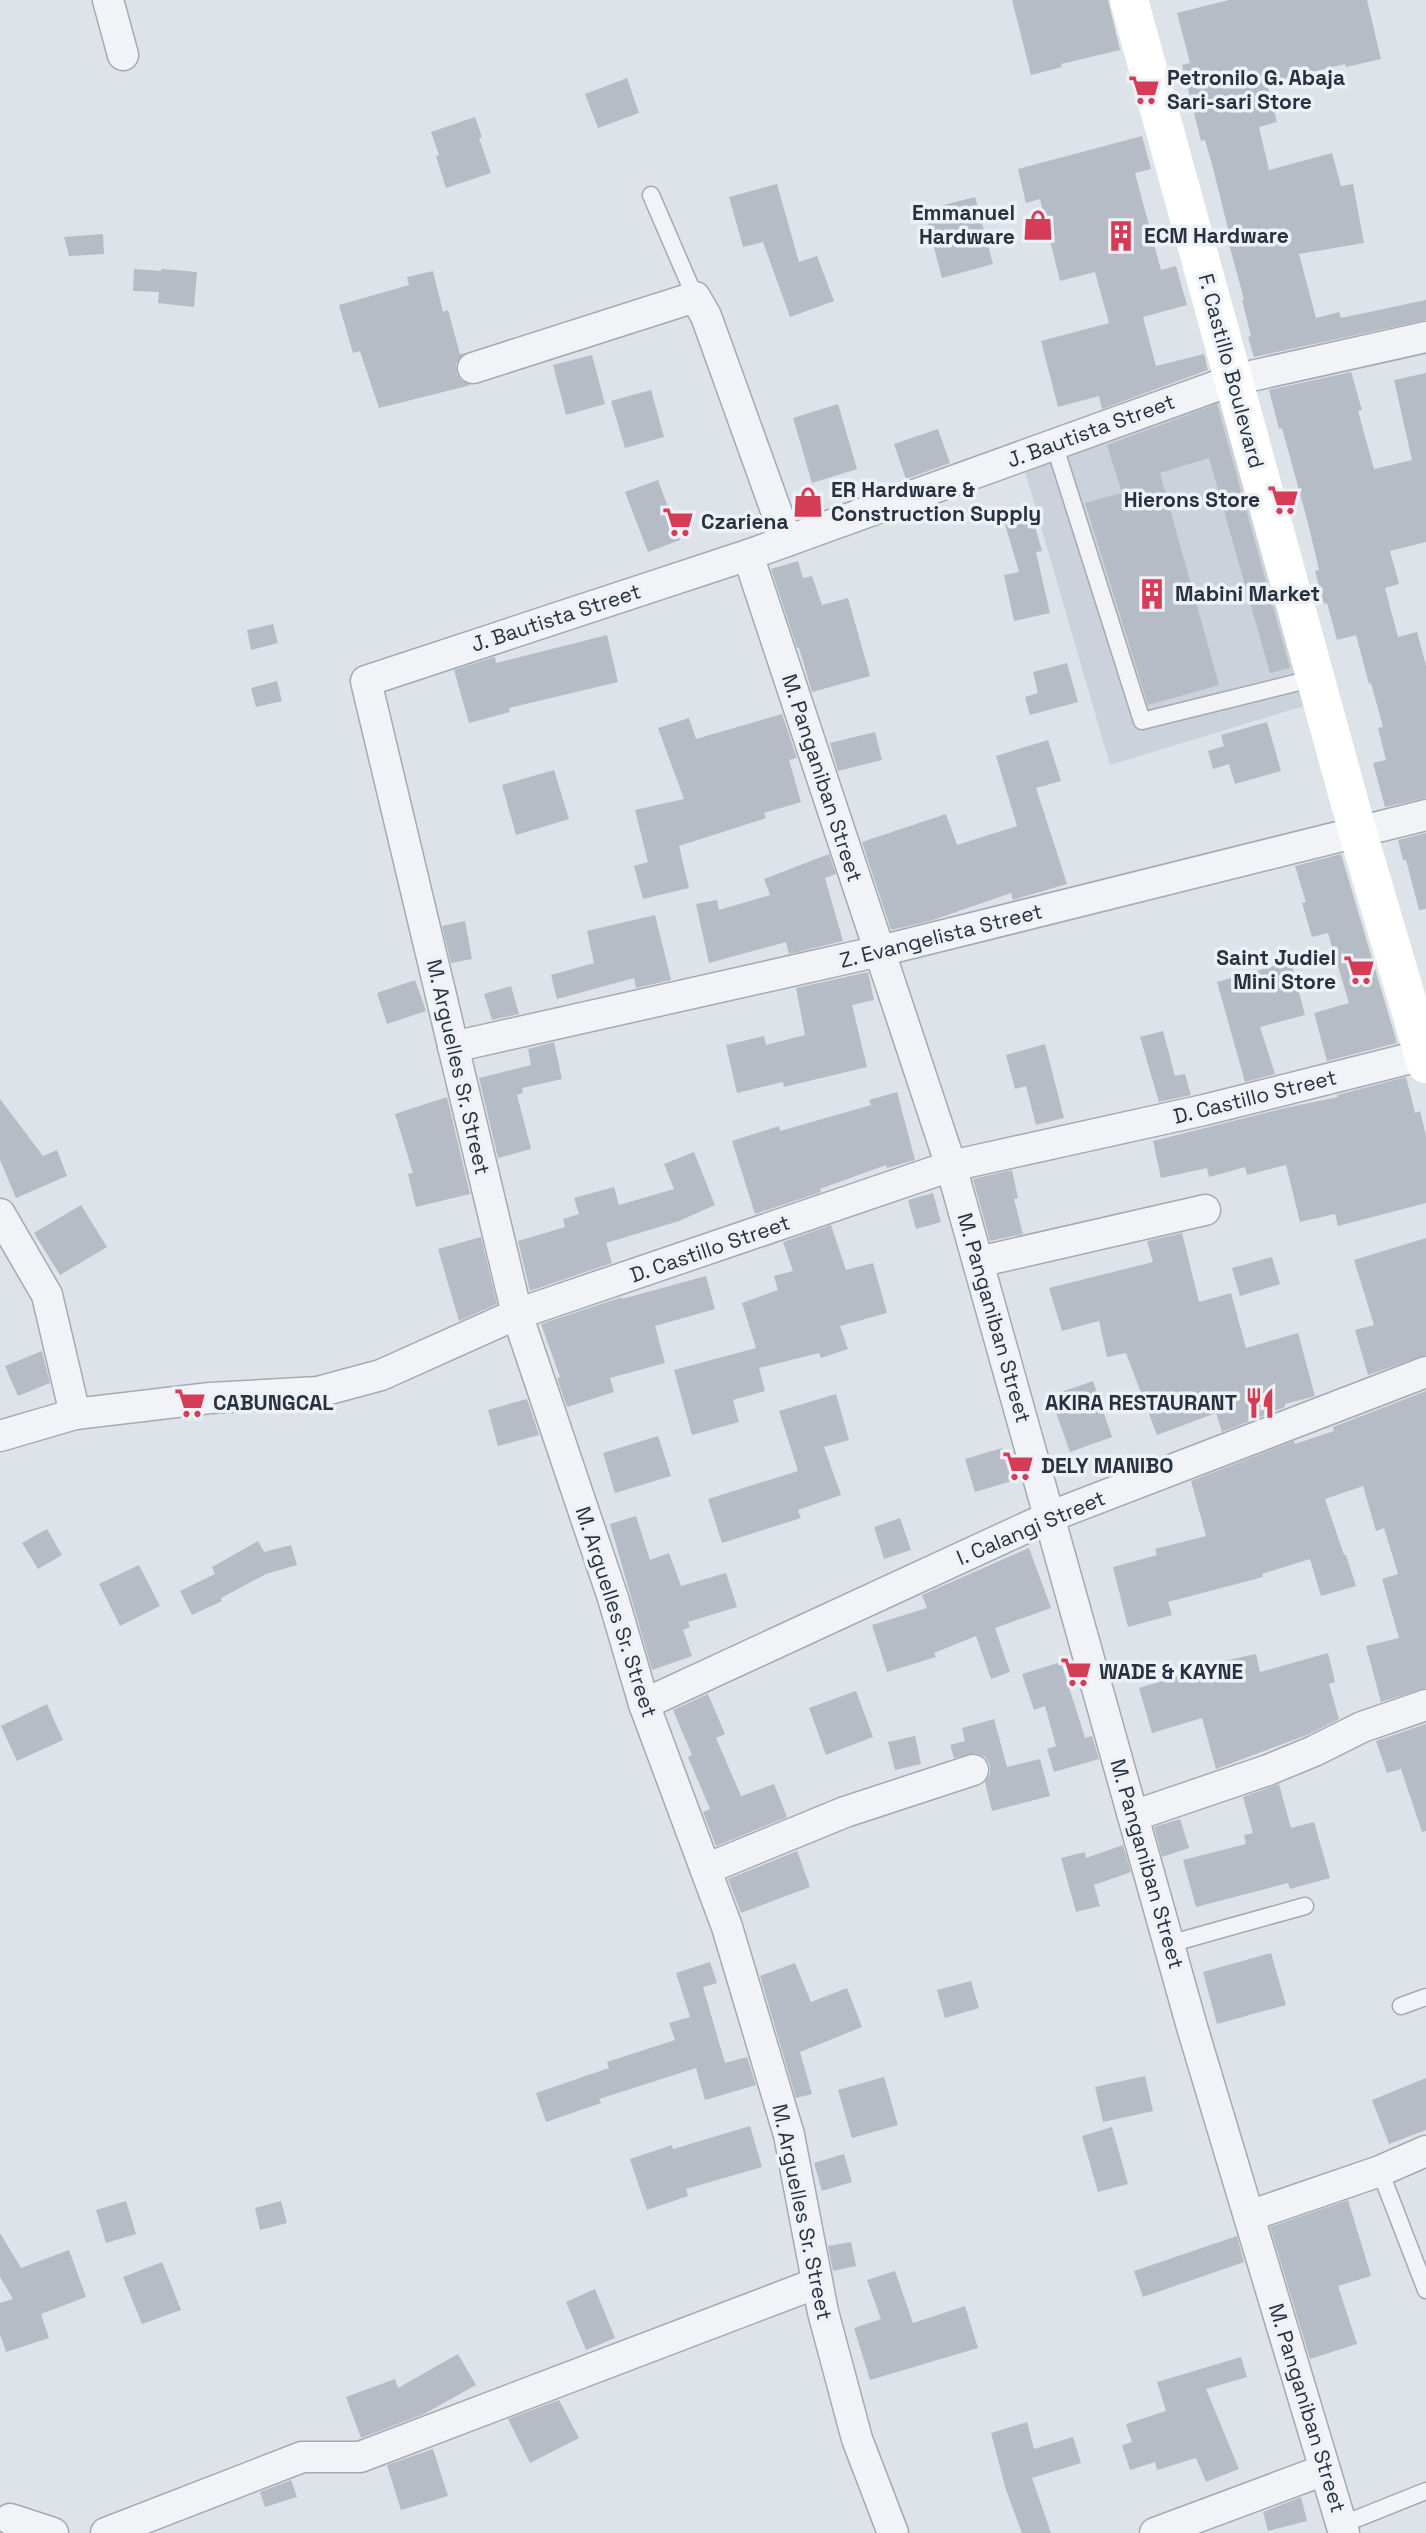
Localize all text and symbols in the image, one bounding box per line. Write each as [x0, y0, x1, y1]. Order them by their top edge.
place label: Petronilo G. Abaja Sari-sari Store [1167, 64, 1345, 115]
supermarket icon: Petronilo G. Abaja Sari-sari Store [1127, 73, 1161, 107]
place label: Emmanuel Hardware [912, 199, 1015, 250]
shop icon: Emmanuel Hardware [1021, 208, 1055, 242]
building icon: ECM Hardware [1104, 219, 1138, 253]
place label: ECM Hardware [1144, 222, 1289, 249]
street label: F. Castillo Boulevard [1192, 271, 1270, 471]
street label: J. Bautista Street [1003, 388, 1178, 473]
place label: ER Hardware & Construction Supply [831, 476, 1041, 527]
supermarket icon: Hierons Store [1266, 483, 1300, 517]
shop icon: ER Hardware & Construction Supply [791, 485, 825, 519]
place label: Hierons Store [1124, 486, 1260, 513]
supermarket icon: Czariena [661, 505, 695, 539]
place label: Czariena [701, 508, 789, 535]
street label: J. Bautista Street [468, 577, 644, 658]
building icon: Mabini Market [1135, 577, 1169, 611]
place label: Mabini Market [1175, 580, 1320, 607]
street label: M. Panganiban Street [776, 670, 869, 885]
street label: Z. Evangelista Street [837, 897, 1045, 974]
place label: Saint Judiel Mini Store [1216, 944, 1336, 995]
supermarket icon: Saint Judiel Mini Store [1342, 953, 1376, 987]
street label: M. Arguelles Sr. Street [421, 957, 496, 1177]
street label: D. Castillo Street [1170, 1063, 1339, 1130]
street label: D. Castillo Street [626, 1209, 793, 1289]
street label: M. Panganiban Street [952, 1210, 1037, 1426]
supermarket icon: CABUNGCAL [173, 1386, 207, 1420]
restaurant icon: AKIRA RESTAURANT [1243, 1386, 1277, 1420]
place label: CABUNGCAL [213, 1389, 334, 1416]
place label: AKIRA RESTAURANT [1045, 1389, 1237, 1416]
supermarket icon: DELY MANIBO [1001, 1449, 1035, 1483]
place label: DELY MANIBO [1041, 1452, 1173, 1479]
street label: I. Calangi Street [952, 1484, 1109, 1571]
street label: M. Arguelles Sr. Street [570, 1503, 663, 1721]
supermarket icon: WADE & KAYNE [1059, 1655, 1093, 1689]
place label: WADE & KAYNE [1099, 1658, 1243, 1685]
street label: M. Panganiban Street [1105, 1756, 1190, 1972]
street label: M. Arguelles Sr. Street [766, 2101, 839, 2322]
street label: M. Panganiban Street [1263, 2300, 1352, 2516]

